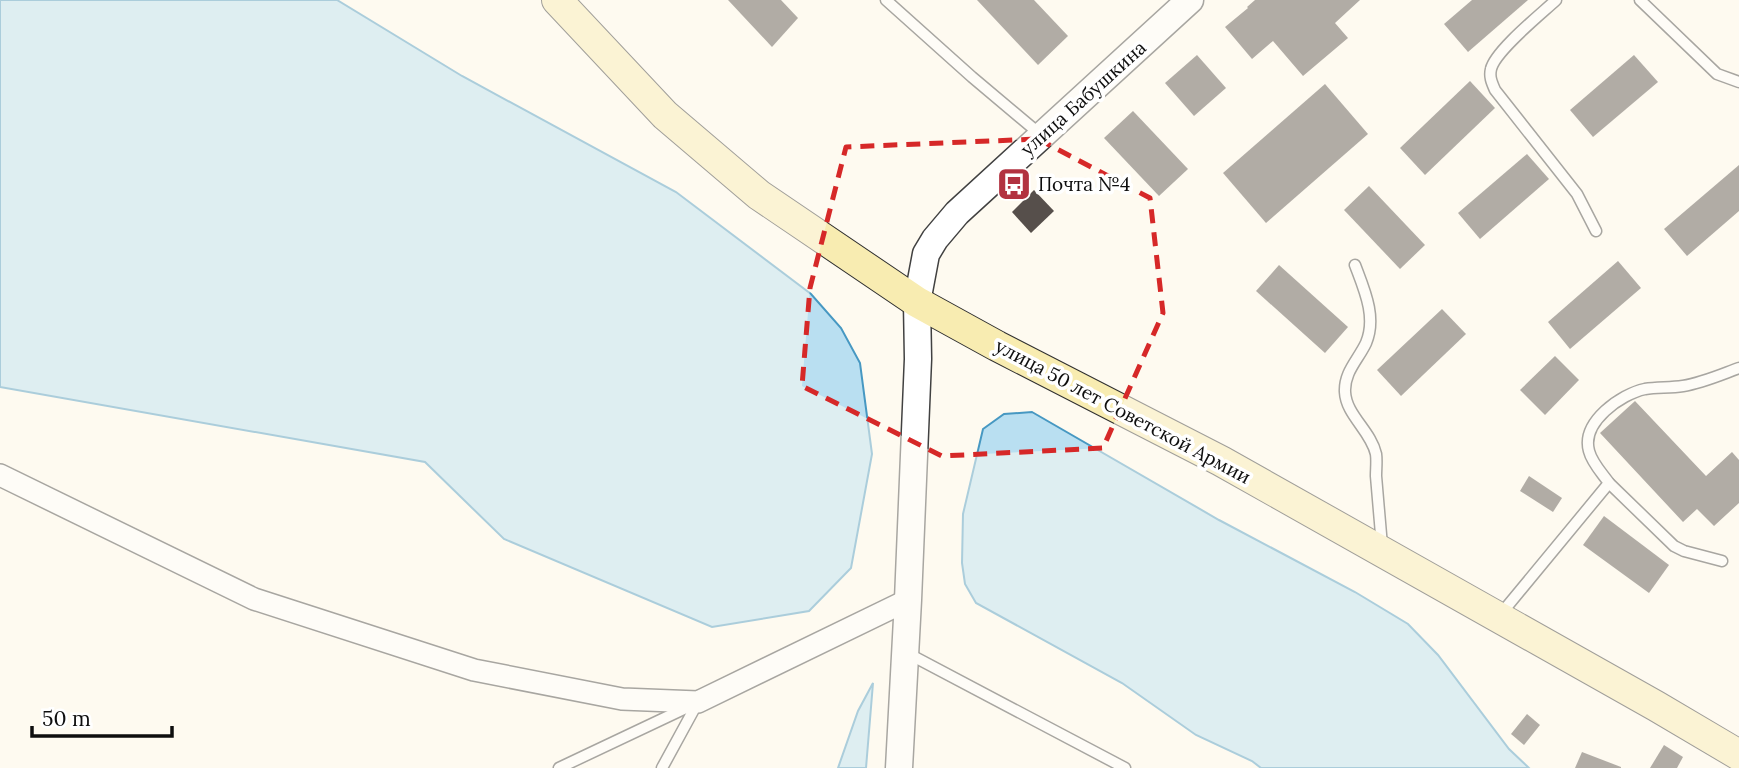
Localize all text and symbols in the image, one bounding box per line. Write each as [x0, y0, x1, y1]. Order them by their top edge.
street label: улица Бабушкина [1015, 35, 1151, 161]
bus stop icon: Почта №4 [995, 165, 1033, 203]
place label: Почта №4 [1038, 172, 1130, 196]
street label: улица 50 лет Советской Армии [991, 333, 1255, 489]
scale bar [32, 694, 172, 738]
text: 50 m [42, 705, 91, 732]

